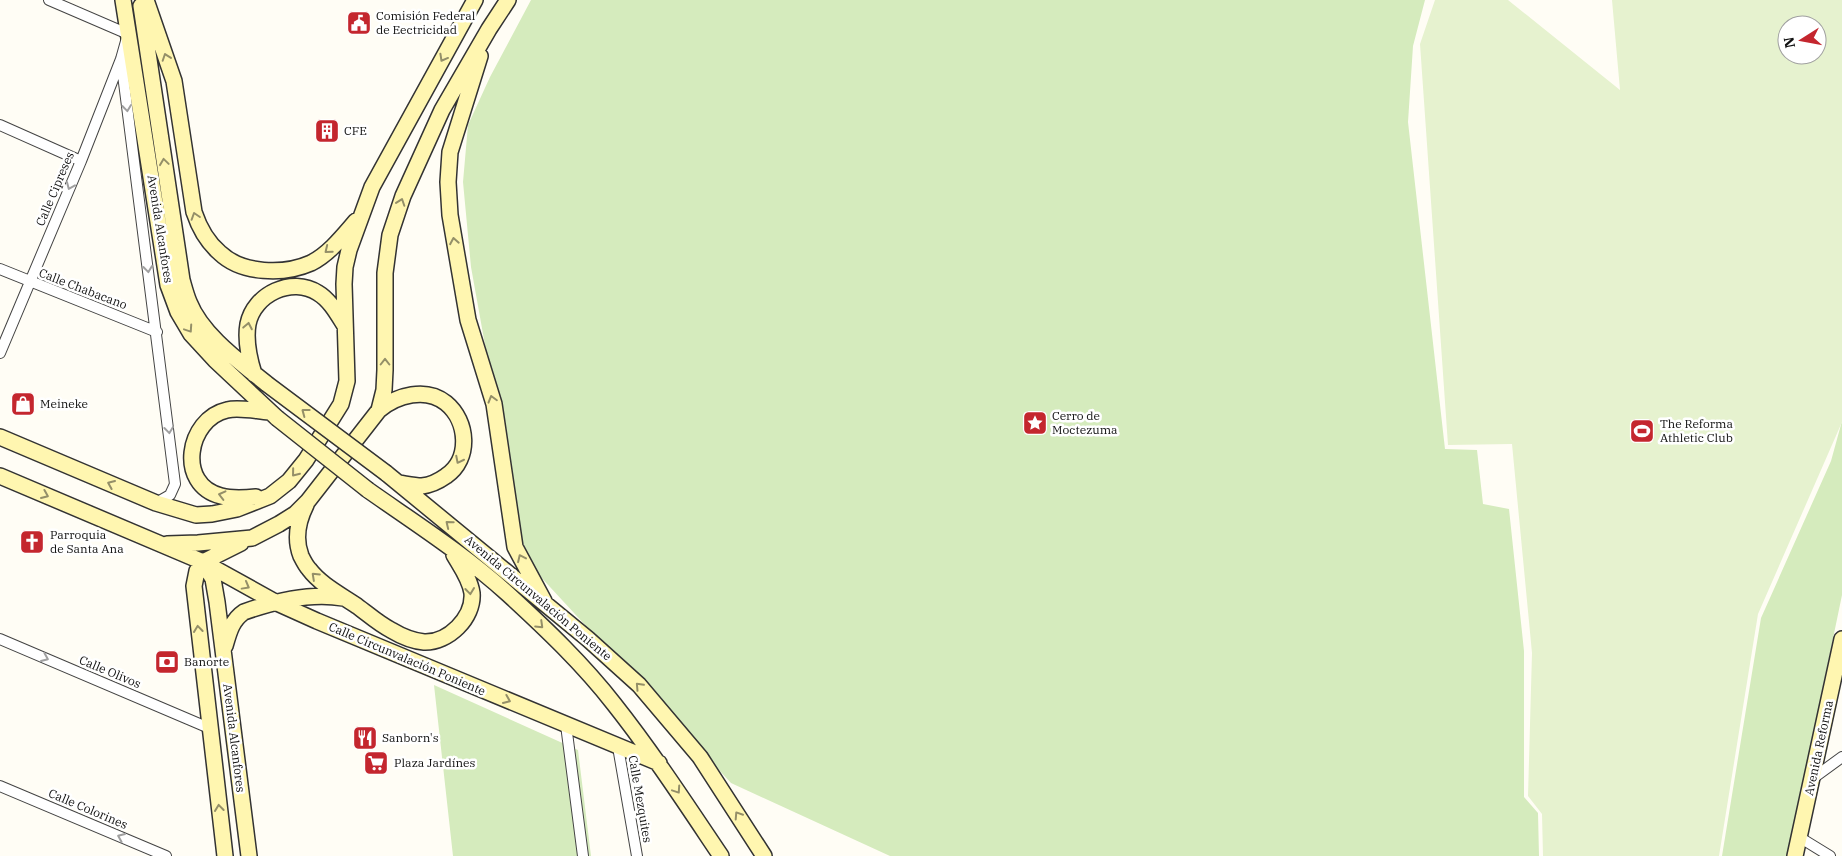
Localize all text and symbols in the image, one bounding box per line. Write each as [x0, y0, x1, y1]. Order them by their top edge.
place label: Comisión Federal de Eectricidad [376, 8, 476, 37]
public building icon: Comisión Federal de Eectricidad [346, 10, 372, 36]
north arrow [1777, 15, 1827, 65]
text: N [1779, 35, 1799, 50]
one-way arrow [162, 53, 172, 62]
one-way arrow [440, 53, 450, 62]
one-way arrow [121, 104, 132, 112]
building icon: CFE [314, 118, 340, 144]
place label: CFE [344, 123, 367, 138]
street label: Calle Cipreses [32, 149, 77, 228]
one-way arrow [160, 158, 170, 167]
street label: Avenida Alcanfores [145, 174, 176, 284]
one-way arrow [66, 181, 77, 190]
one-way arrow [395, 198, 405, 206]
one-way arrow [191, 212, 201, 221]
one-way arrow [450, 237, 460, 245]
one-way arrow [325, 244, 334, 252]
one-way arrow [143, 264, 153, 273]
street label: Calle Chabacano [37, 265, 130, 312]
one-way arrow [243, 322, 253, 331]
one-way arrow [183, 324, 192, 333]
one-way arrow [380, 358, 390, 366]
shop icon: Meineke [10, 391, 36, 417]
one-way arrow [487, 394, 498, 403]
place label: Meineke [40, 396, 88, 411]
place label: Cerro de Moctezuma [1052, 408, 1118, 437]
one-way arrow [302, 410, 311, 418]
place icon: Cerro de Moctezuma [1022, 410, 1048, 436]
place label: The Reforma Athletic Club [1660, 416, 1733, 445]
sports icon: The Reforma Athletic Club [1629, 418, 1655, 444]
one-way arrow [163, 426, 174, 434]
one-way arrow [455, 455, 465, 464]
one-way arrow [291, 468, 300, 477]
one-way arrow [107, 480, 116, 490]
one-way arrow [40, 489, 49, 500]
one-way arrow [217, 490, 226, 501]
one-way arrow [446, 522, 455, 530]
place label: Parroquia de Santa Ana [50, 527, 124, 556]
church icon: Parroquia de Santa Ana [19, 529, 45, 555]
street label: Avenida Circunvalación Poniente [462, 532, 615, 664]
one-way arrow [517, 554, 527, 563]
one-way arrow [312, 573, 321, 582]
one-way arrow [240, 579, 249, 589]
one-way arrow [464, 587, 475, 595]
street label: Calle Circunvalación Poniente [326, 619, 488, 698]
one-way arrow [534, 619, 543, 628]
one-way arrow [193, 625, 204, 633]
bank icon: Banorte [154, 649, 180, 675]
one-way arrow [40, 652, 49, 663]
street label: Calle Olivos [77, 652, 143, 691]
place label: Banorte [184, 654, 229, 669]
street label: Avenida Alcanfores [220, 683, 249, 793]
one-way arrow [636, 683, 645, 692]
one-way arrow [502, 694, 511, 704]
street label: Avenida Reforma [1801, 698, 1836, 797]
restaurant icon: Sanborn's [352, 725, 378, 751]
place label: Sanborn's [382, 730, 439, 745]
supermarket icon: Plaza Jardínes [363, 750, 389, 776]
street label: Calle Mezquites [625, 754, 656, 844]
place label: Plaza Jardínes [394, 755, 476, 770]
street label: Calle Colorines [46, 785, 130, 832]
one-way arrow [670, 785, 680, 794]
one-way arrow [214, 803, 225, 811]
one-way arrow [735, 811, 744, 821]
one-way arrow [117, 833, 126, 843]

